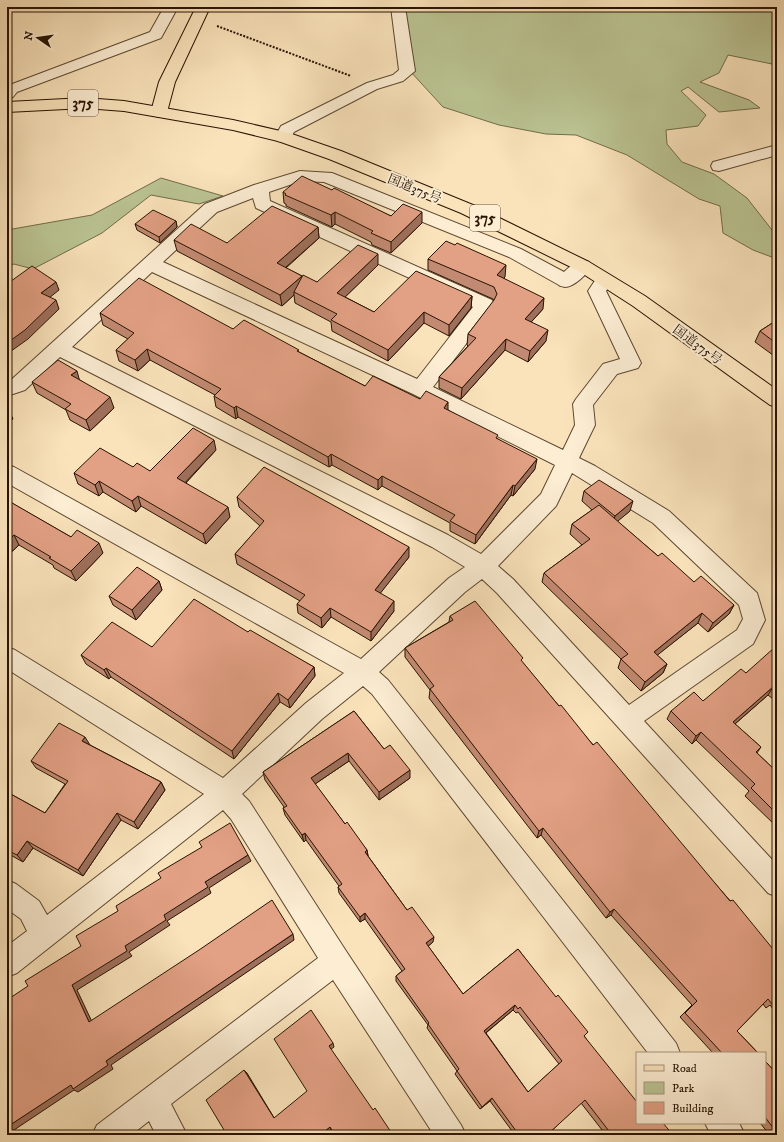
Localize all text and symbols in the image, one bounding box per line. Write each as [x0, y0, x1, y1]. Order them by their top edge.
north arrow [18, 18, 58, 58]
text: N [21, 30, 37, 42]
road number: 375 [68, 90, 98, 116]
street label: 国道375号 [385, 171, 444, 207]
road number: 375 [470, 205, 500, 231]
street label: 国道375号 [670, 322, 725, 368]
legend [636, 1052, 766, 1124]
text: Road [672, 1061, 697, 1076]
text: Park [672, 1081, 694, 1096]
text: Building [672, 1101, 713, 1116]

